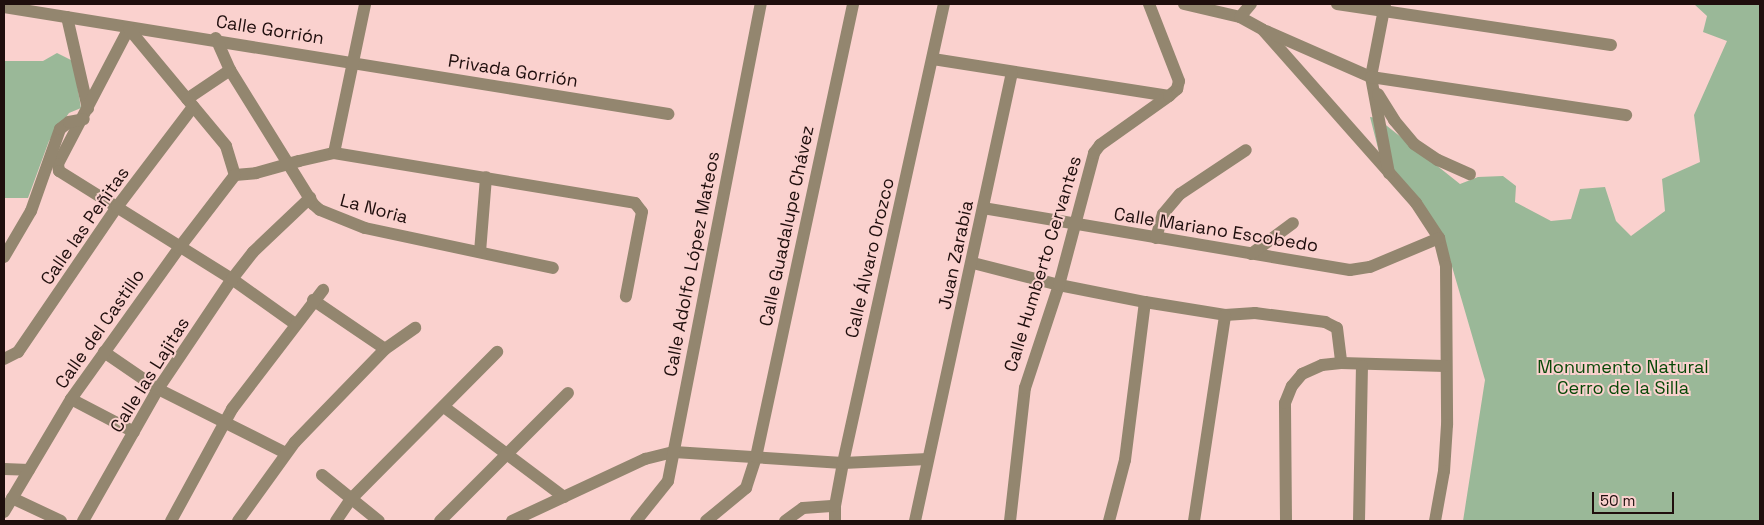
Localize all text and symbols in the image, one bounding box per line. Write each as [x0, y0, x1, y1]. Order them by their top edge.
street label: Calle Gorrión [214, 11, 326, 49]
street label: Privada Gorrión [446, 50, 580, 92]
street label: Calle Guadalupe Chávez [755, 124, 819, 328]
street label: Calle Adolfo López Mateos [660, 149, 724, 379]
street label: Calle Humberto Cervantes [1000, 153, 1086, 375]
street label: Calle las Peñitas [36, 163, 134, 289]
street label: Calle Álvaro Orozco [841, 176, 899, 340]
street label: La Noria [338, 190, 410, 228]
street label: Juan Zarabia [934, 198, 978, 312]
street label: Calle Mariano Escobedo [1112, 203, 1320, 257]
street label: Calle del Castillo [51, 265, 149, 393]
street label: Calle las Lajitas [106, 313, 194, 437]
park label: Monumento Natural Cerro de la Silla [1537, 357, 1709, 399]
scale bar [1594, 482, 1676, 514]
text: 50 m [1600, 491, 1635, 510]

